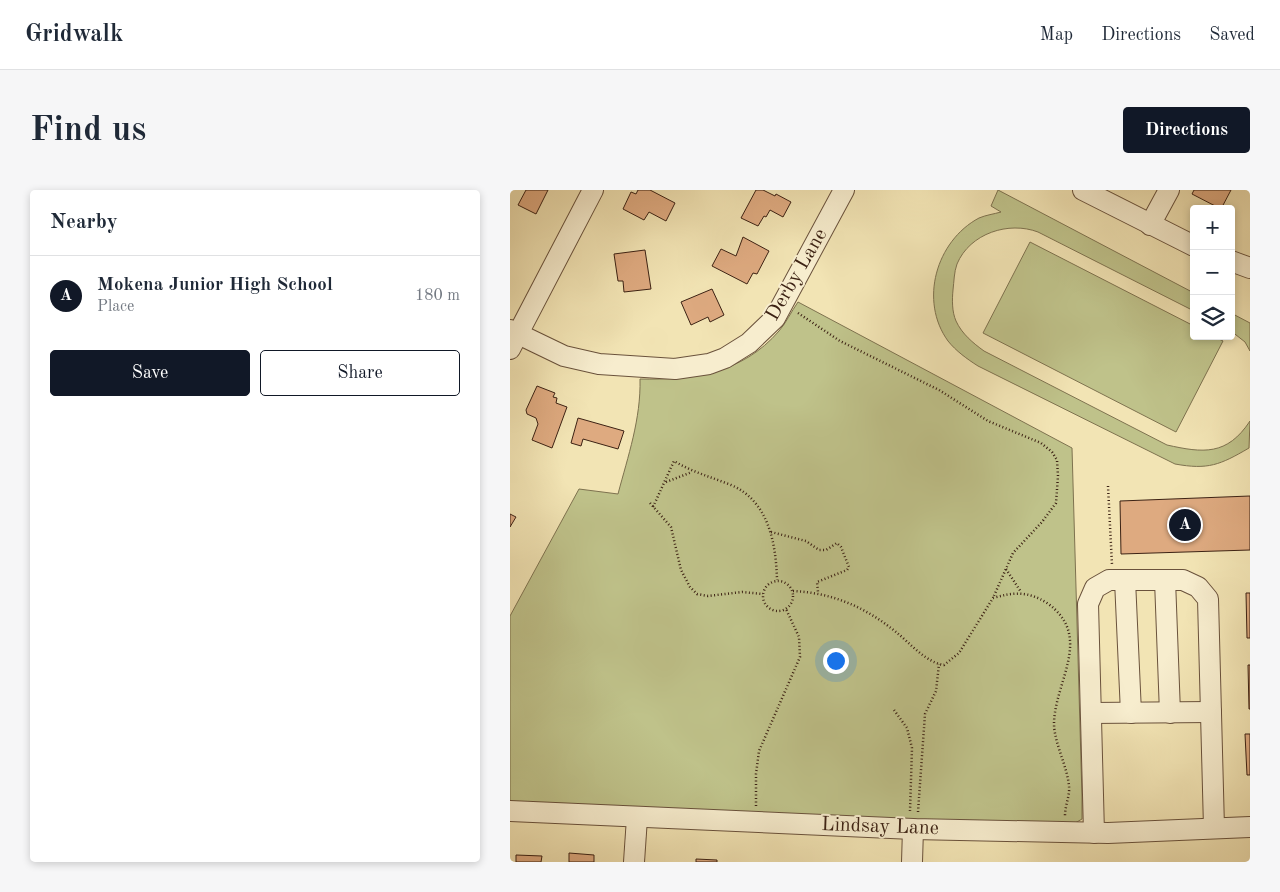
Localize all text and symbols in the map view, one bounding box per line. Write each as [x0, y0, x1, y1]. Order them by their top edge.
text: Gridwalk [25, 23, 123, 47]
text: Map [1040, 26, 1073, 44]
text: Directions [1101, 26, 1181, 44]
text: Saved [1209, 26, 1255, 44]
button: Directions [1123, 107, 1250, 153]
text: Find us [30, 113, 146, 148]
map controls [1190, 205, 1235, 340]
button: + [1190, 205, 1235, 250]
text: Nearby [50, 212, 118, 233]
street label: Derby Lane [763, 226, 831, 324]
button: − [1190, 250, 1235, 295]
text: Mokena Junior High School [97, 276, 333, 295]
text: A [60, 288, 72, 304]
text: 180 m [415, 288, 460, 304]
button: layers [1190, 295, 1235, 340]
text: Place [97, 299, 134, 315]
button: Save [50, 350, 250, 396]
button: Share [260, 350, 460, 396]
pin: A [1169, 506, 1201, 544]
your location [823, 648, 849, 674]
street label: Lindsay Lane [821, 815, 939, 839]

